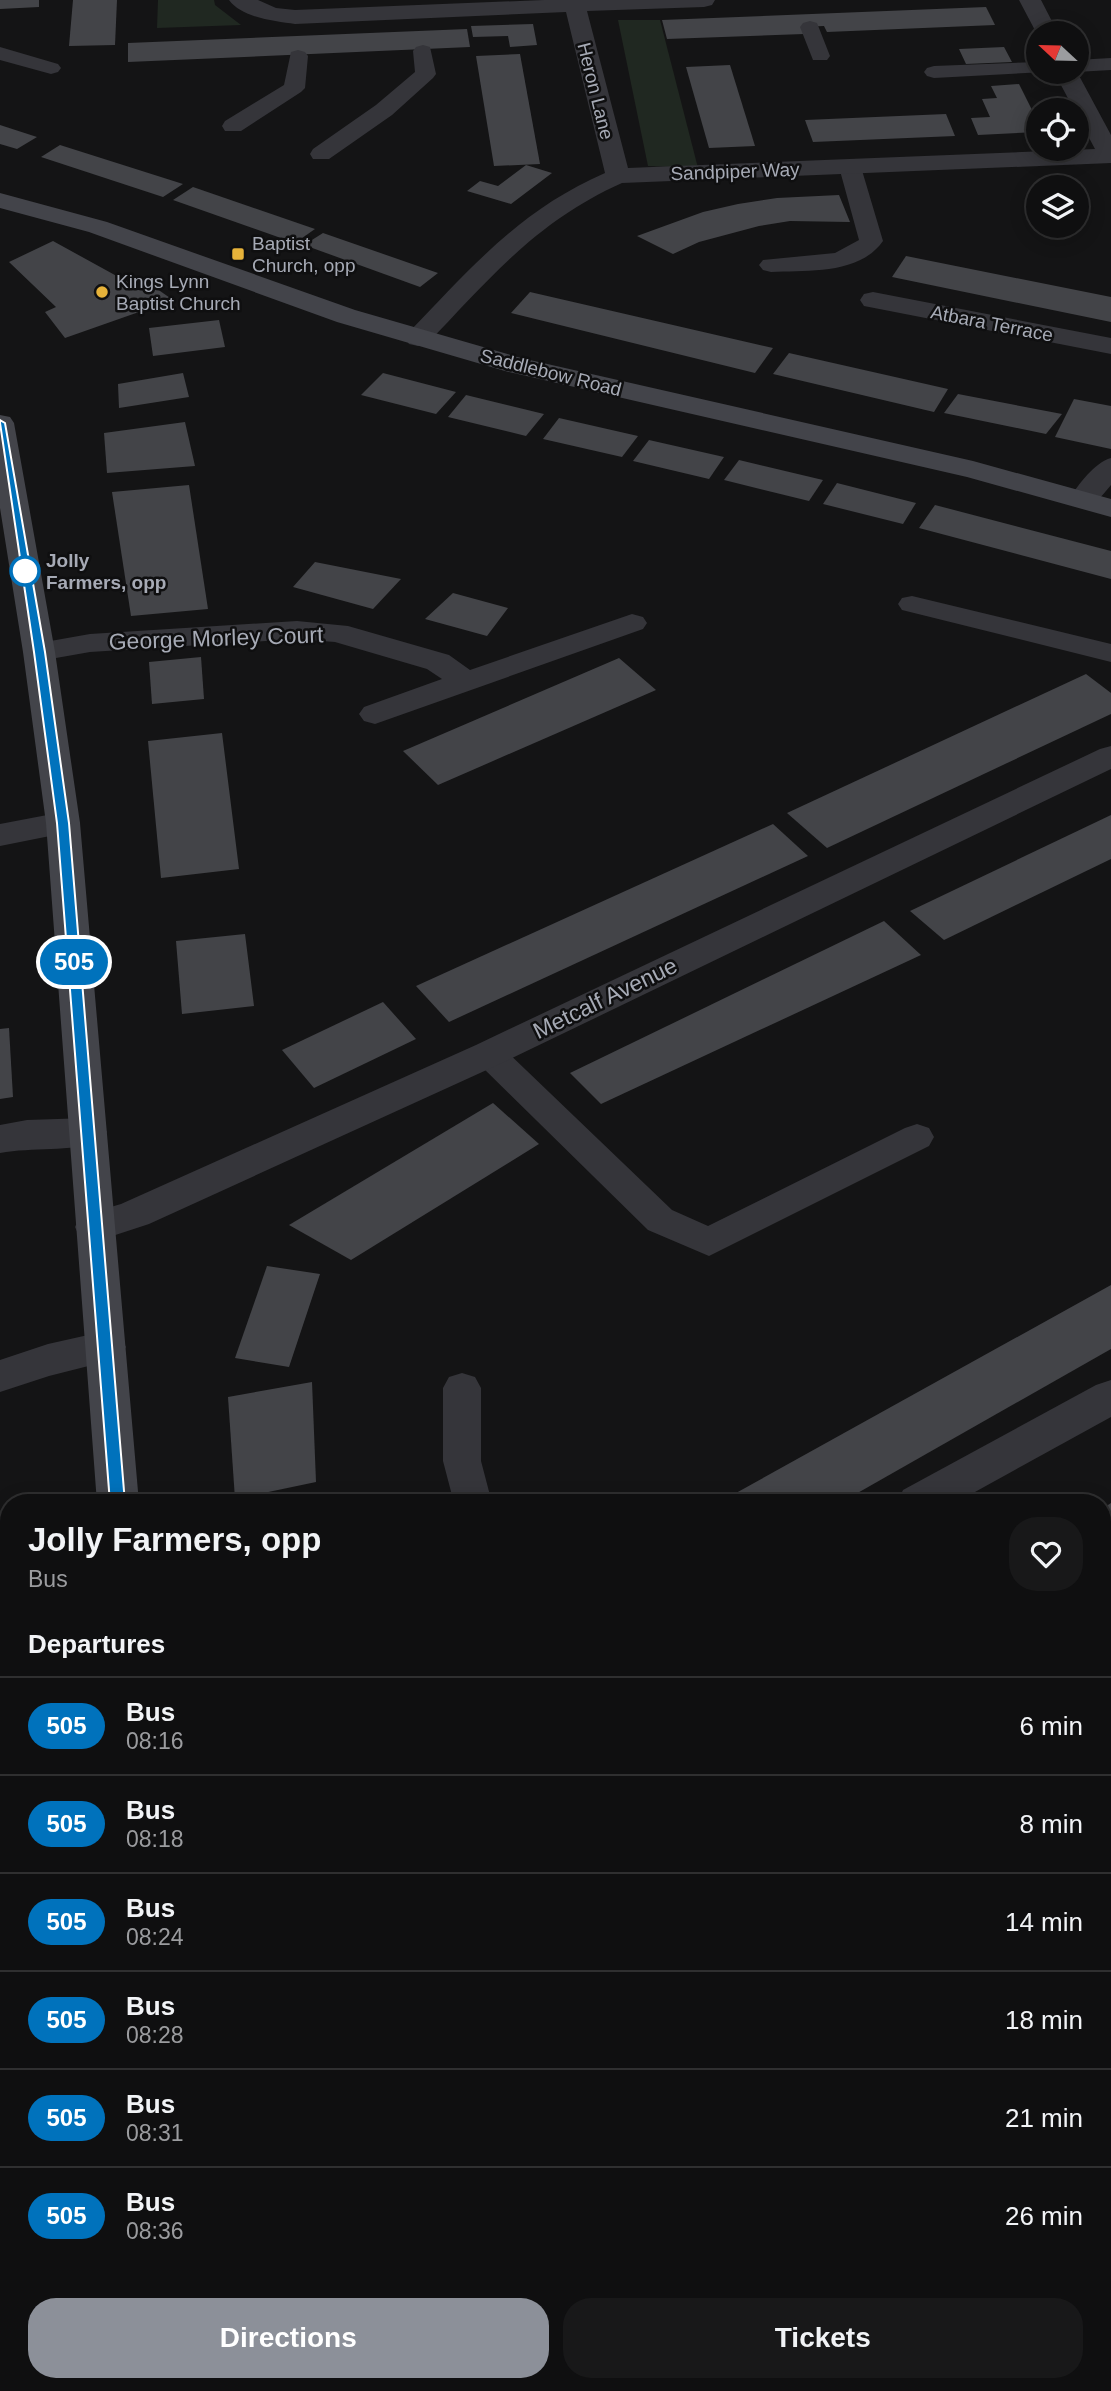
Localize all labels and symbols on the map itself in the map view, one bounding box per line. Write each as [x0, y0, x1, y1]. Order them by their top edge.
north arrow [1026, 21, 1088, 84]
street label: Heron Lane [573, 40, 618, 142]
street label: Sandpiper Way [670, 159, 800, 184]
place label: Baptist Church, opp [252, 233, 356, 276]
marker: Baptist Church, opp [230, 246, 246, 262]
place label: Kings Lynn Baptist Church [116, 271, 241, 314]
marker: Kings Lynn Baptist Church [94, 284, 110, 300]
street label: Atbara Terrace [929, 301, 1055, 346]
street label: Saddlebow Road [478, 345, 624, 400]
place label: Jolly Farmers, opp [46, 550, 166, 593]
marker: Jolly Farmers, opp [10, 556, 40, 586]
street label: George Morley Court [108, 621, 324, 655]
line badge: 505 [34, 939, 114, 985]
street label: Metcalf Avenue [529, 952, 681, 1044]

